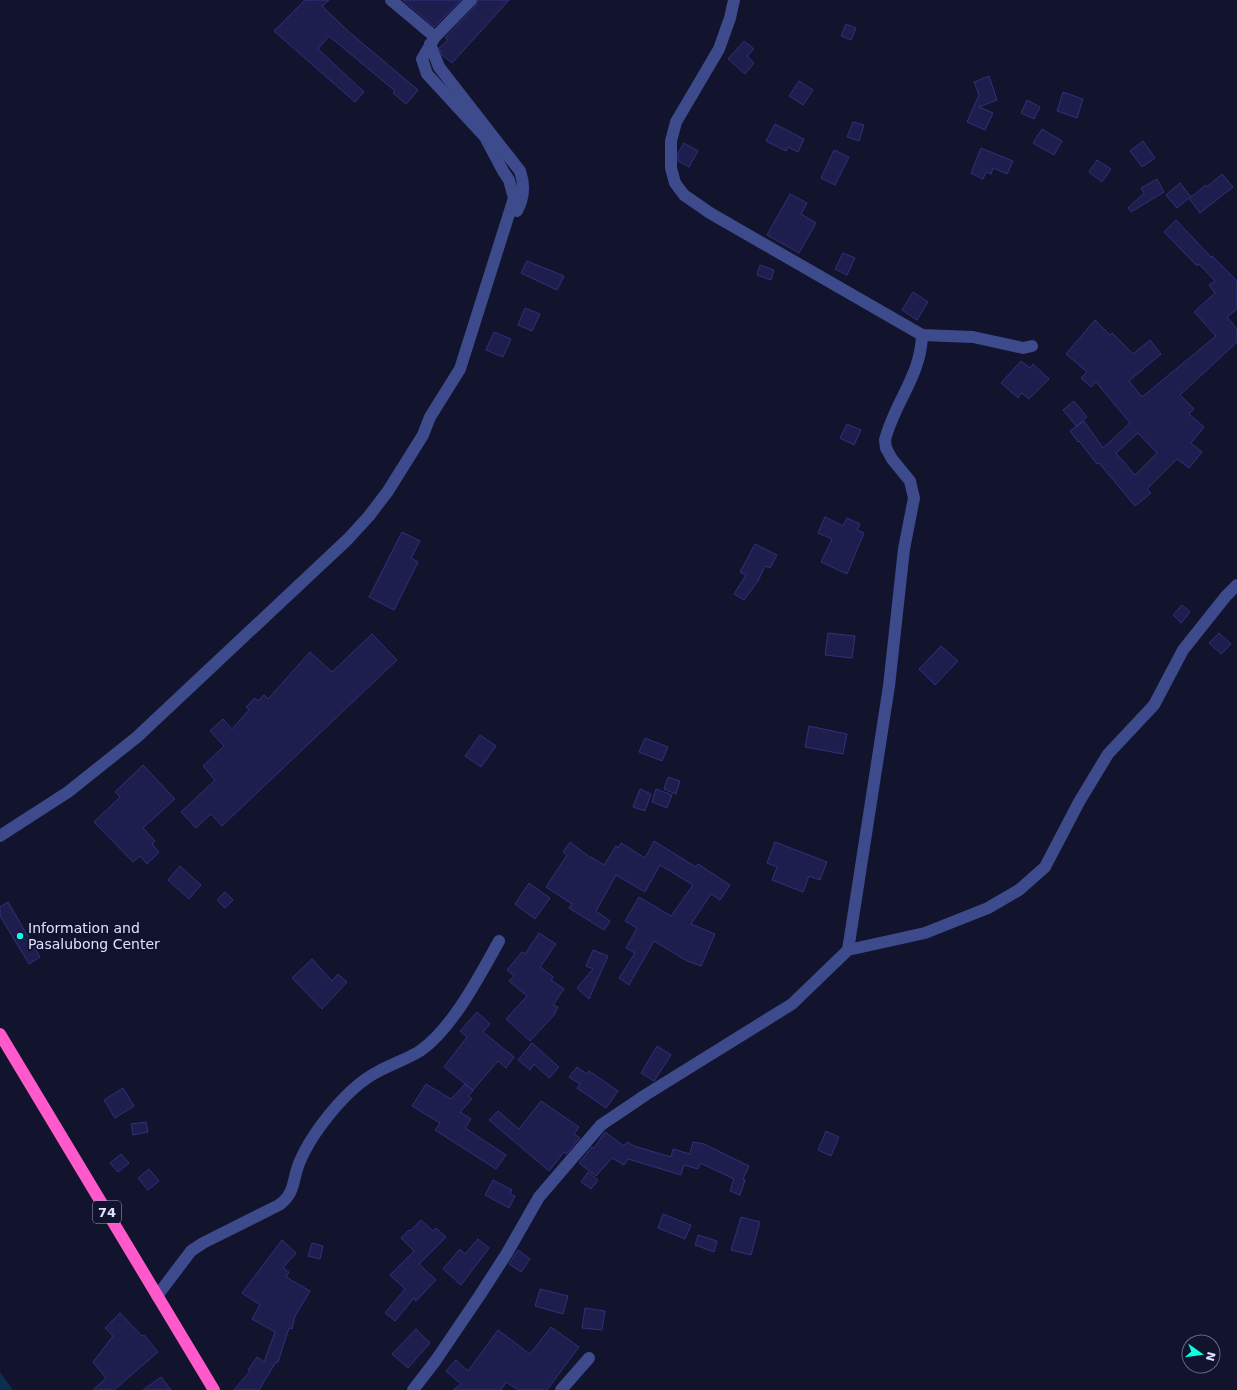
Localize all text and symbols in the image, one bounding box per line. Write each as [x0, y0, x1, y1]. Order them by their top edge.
place label: Information and Pasalubong Center [28, 920, 160, 952]
marker: Information and Pasalubong Center [15, 931, 25, 941]
road number: 74 [93, 1201, 121, 1223]
north arrow [1181, 1334, 1221, 1374]
text: N [1203, 1350, 1218, 1362]

